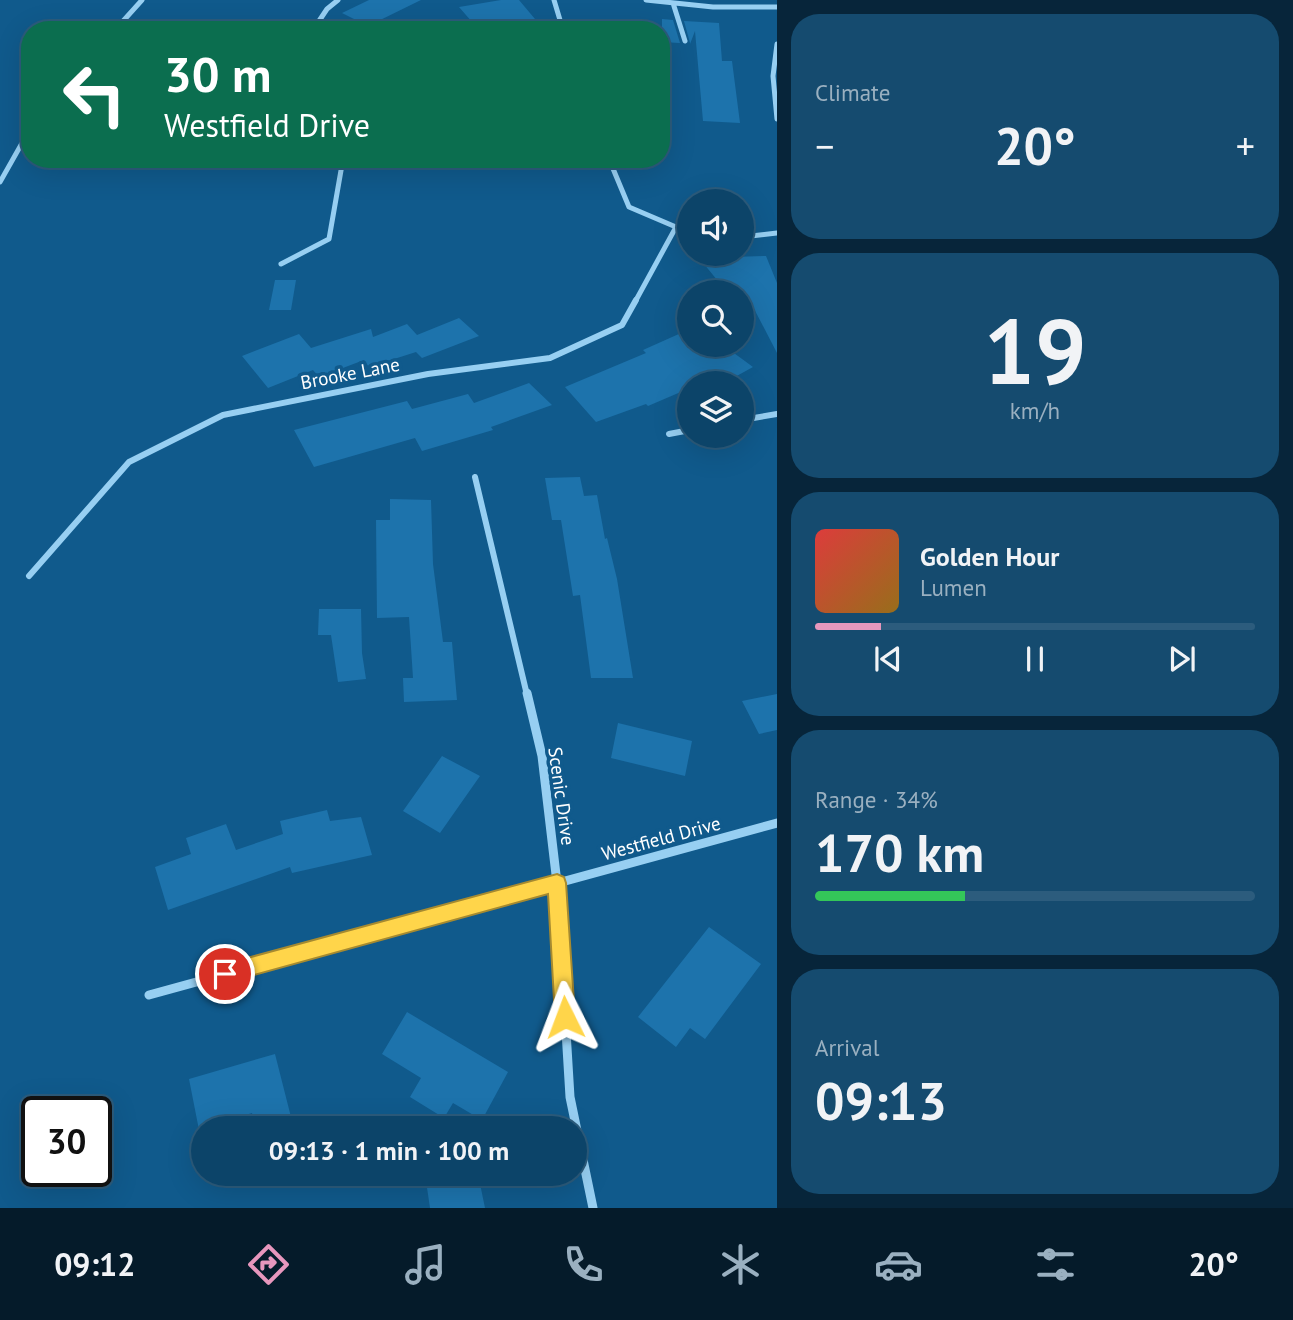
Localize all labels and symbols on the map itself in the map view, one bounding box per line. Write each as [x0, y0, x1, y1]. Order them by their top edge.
street label: Brooke Lane [298, 352, 402, 394]
street label: Scenic Drive [543, 745, 581, 847]
street label: Westfield Drive [599, 811, 723, 865]
pin [195, 944, 255, 1004]
position arrow [528, 980, 602, 1054]
speed limit sign: 30 [21, 1096, 112, 1187]

